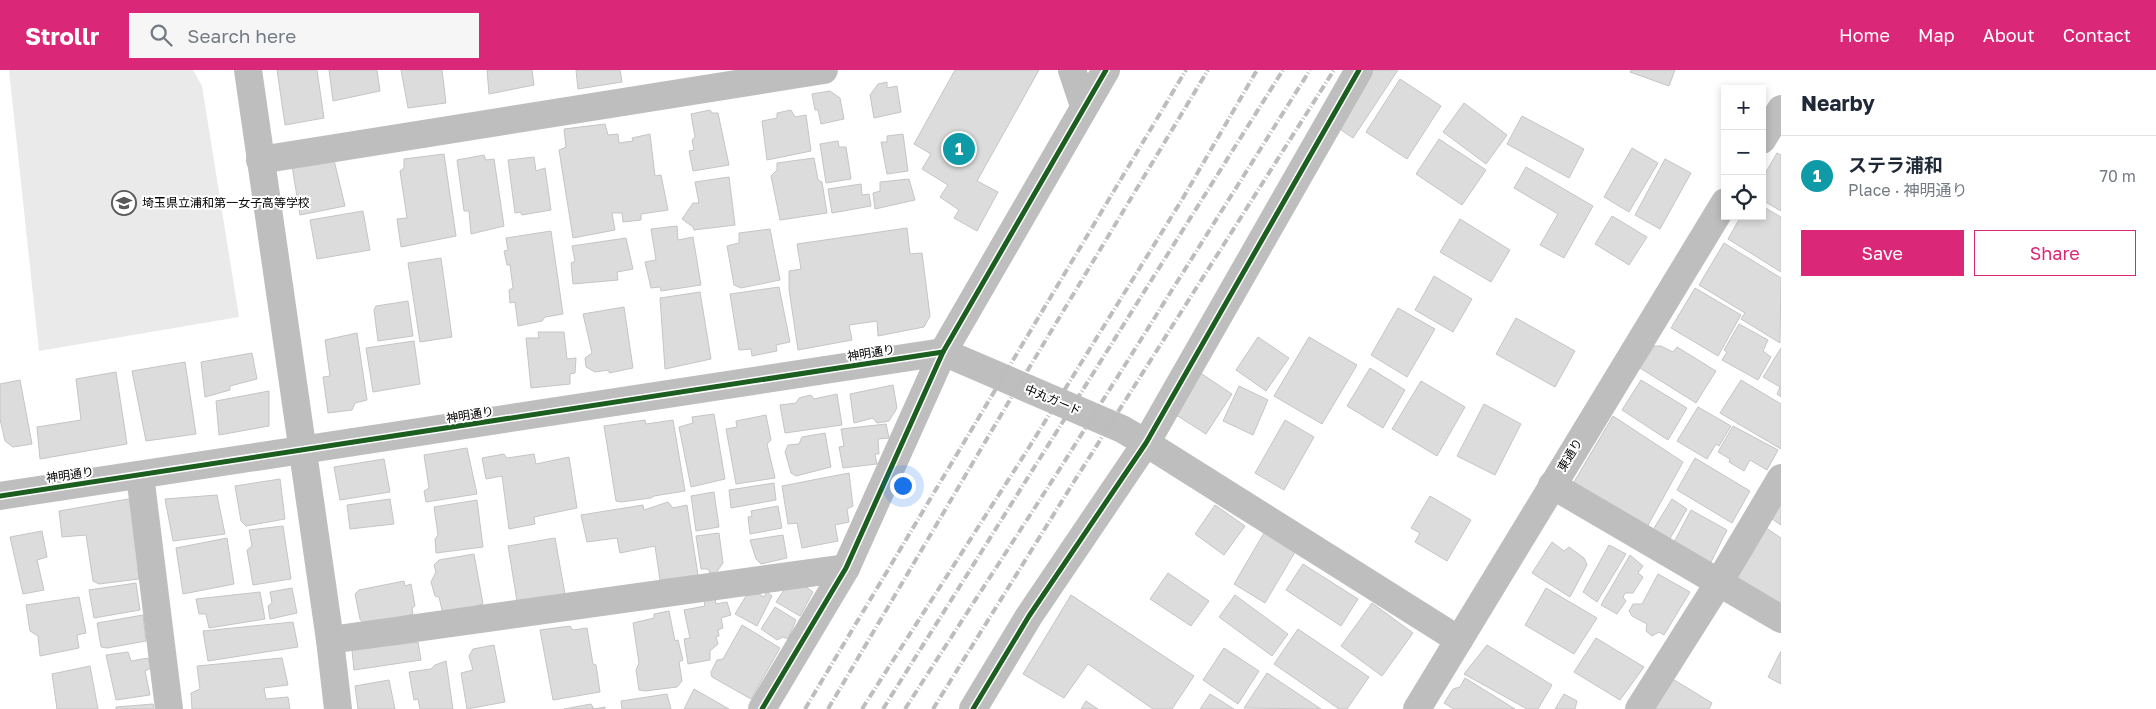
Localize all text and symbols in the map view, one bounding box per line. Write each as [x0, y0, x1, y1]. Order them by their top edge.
search box [129, 13, 479, 58]
text: Strollr [25, 21, 99, 50]
icon: search [147, 21, 175, 49]
text: Search here [187, 24, 296, 47]
text: Home [1839, 24, 1890, 46]
text: Map [1918, 24, 1955, 46]
text: About [1983, 24, 2035, 46]
text: Contact [2063, 24, 2131, 46]
map controls [1721, 85, 1766, 220]
button: + [1721, 85, 1766, 130]
text: Nearby [1801, 90, 1875, 116]
pin: 1 [943, 130, 975, 168]
button: − [1721, 130, 1766, 175]
text: ステラ浦和 [1848, 153, 1943, 176]
text: 1 [1813, 166, 1821, 186]
text: 70 m [2099, 166, 2136, 186]
button: locate [1721, 175, 1766, 220]
text: Place · 神明通り [1848, 180, 1967, 200]
school or university icon: 埼玉県立浦和第一女子高等学校 [111, 190, 137, 216]
place label: 埼玉県立浦和第一女子高等学校 [142, 195, 310, 210]
button: Save [1801, 230, 1964, 276]
button: Share [1974, 230, 2136, 276]
street label: 神明通り [846, 341, 896, 364]
street label: 中丸ガード [1023, 381, 1084, 418]
street label: 神明通り [445, 403, 495, 426]
street label: 東通り [1554, 435, 1585, 474]
street label: 神明通り [45, 464, 95, 485]
your location [890, 473, 916, 499]

